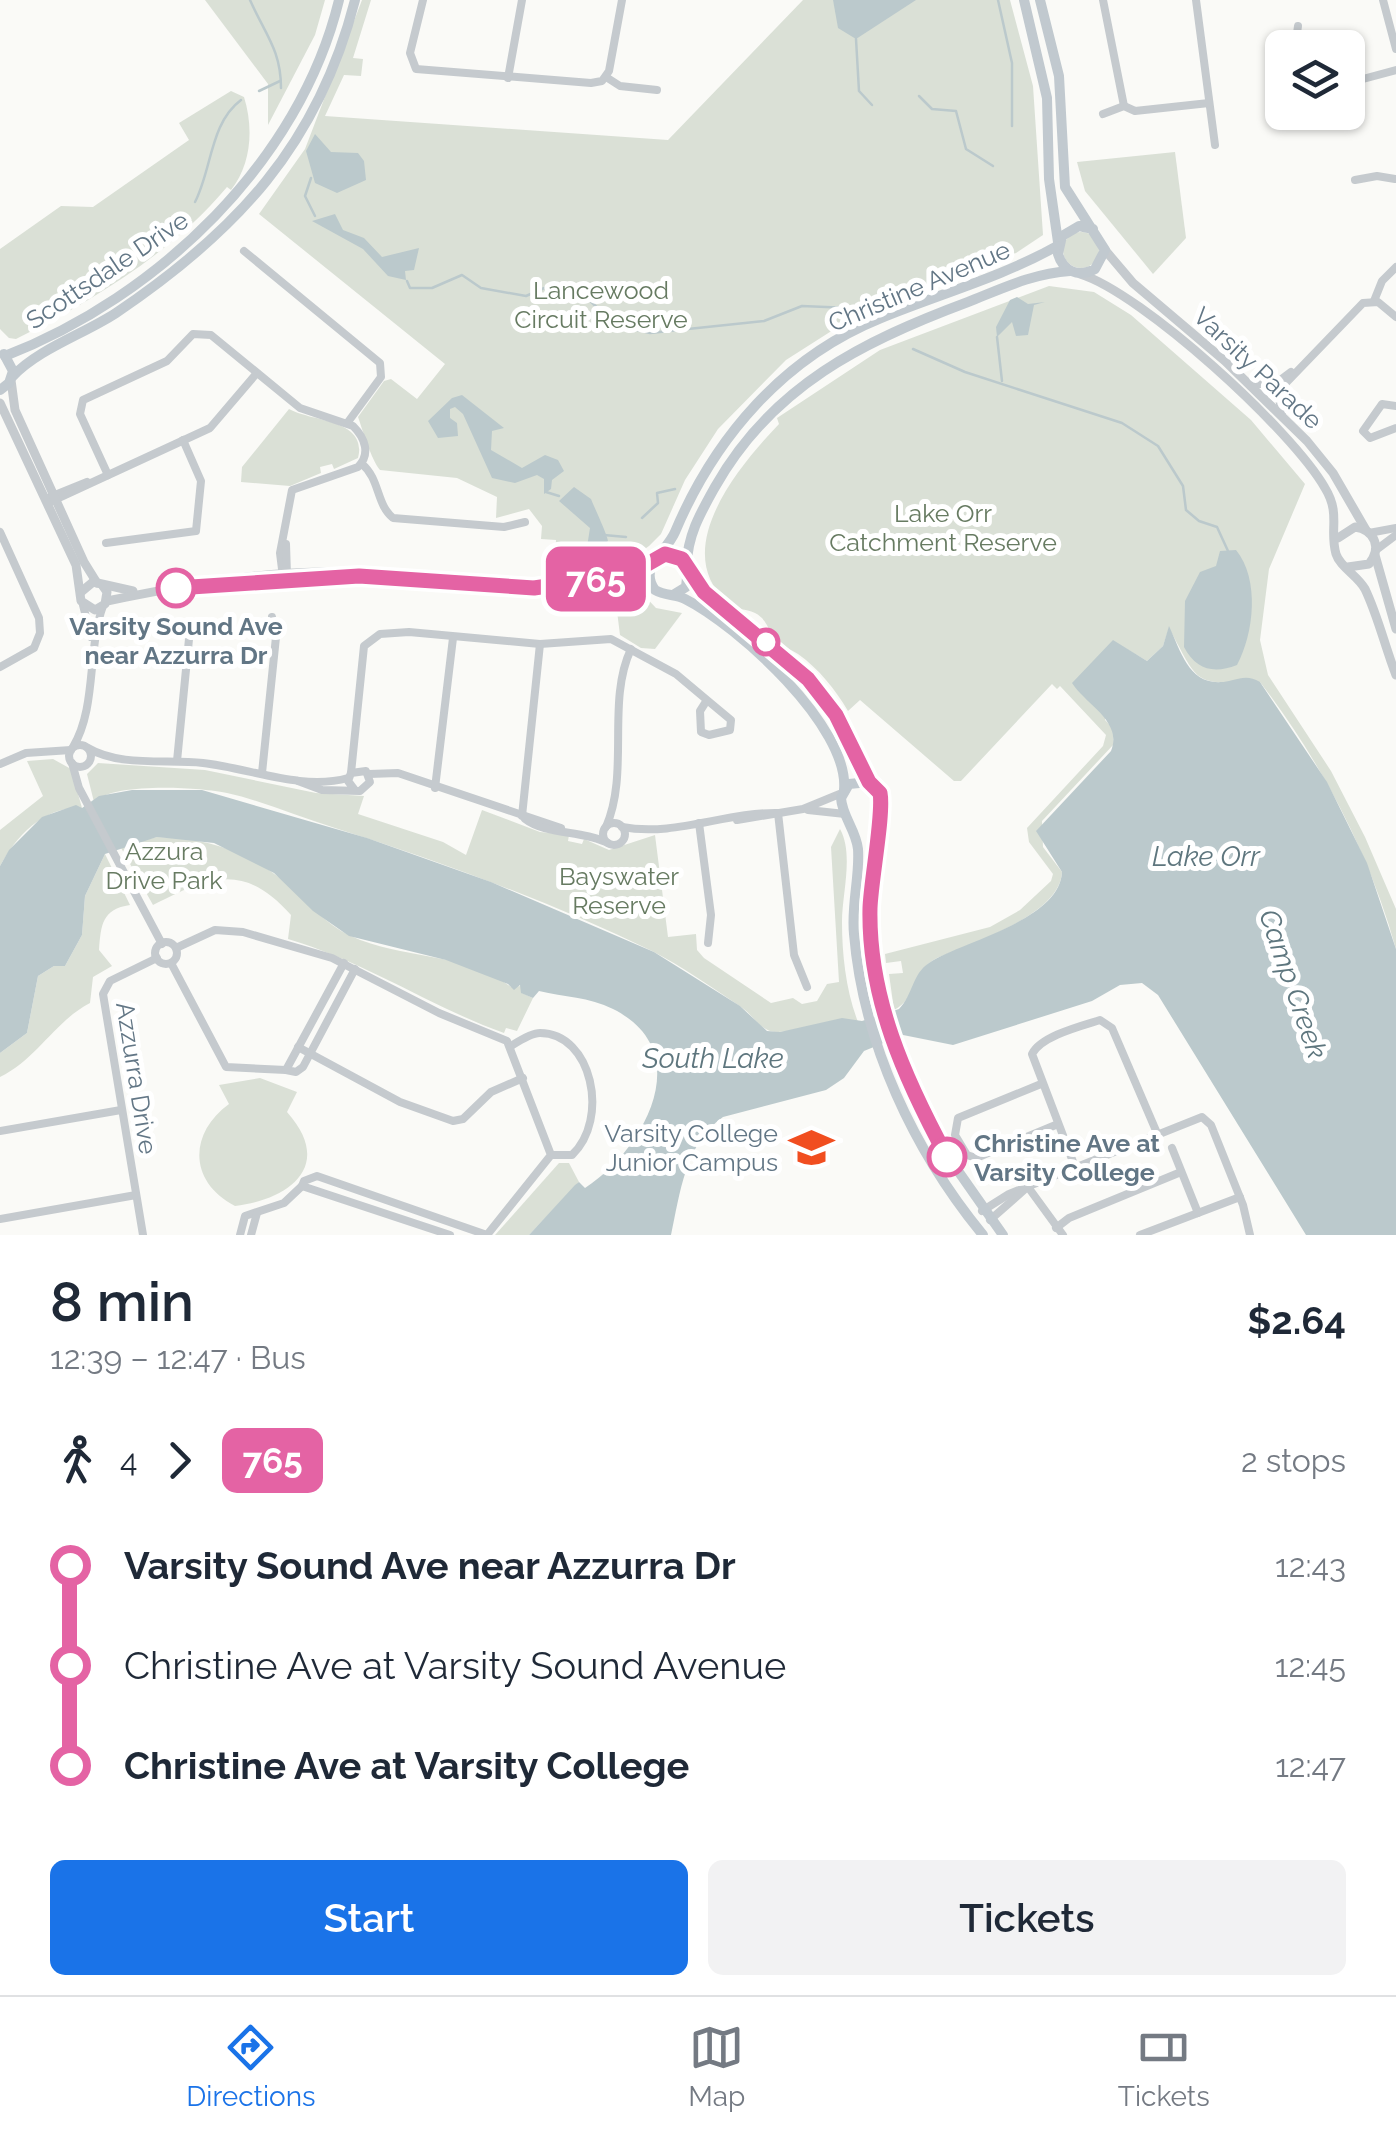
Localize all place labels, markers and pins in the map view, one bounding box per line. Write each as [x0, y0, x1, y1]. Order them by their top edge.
marker: Varsity Sound Ave near Azzurra Dr [157, 569, 195, 607]
place label: Varsity Sound Ave near Azzurra Dr [69, 611, 283, 670]
unlabelled marker [753, 629, 779, 655]
place label: Varsity College Junior Campus [604, 1118, 778, 1177]
school or university icon: Varsity College Junior Campus [787, 1123, 835, 1171]
place label: Christine Ave at Varsity College [974, 1128, 1160, 1187]
marker: Christine Ave at Varsity College [928, 1138, 966, 1176]

